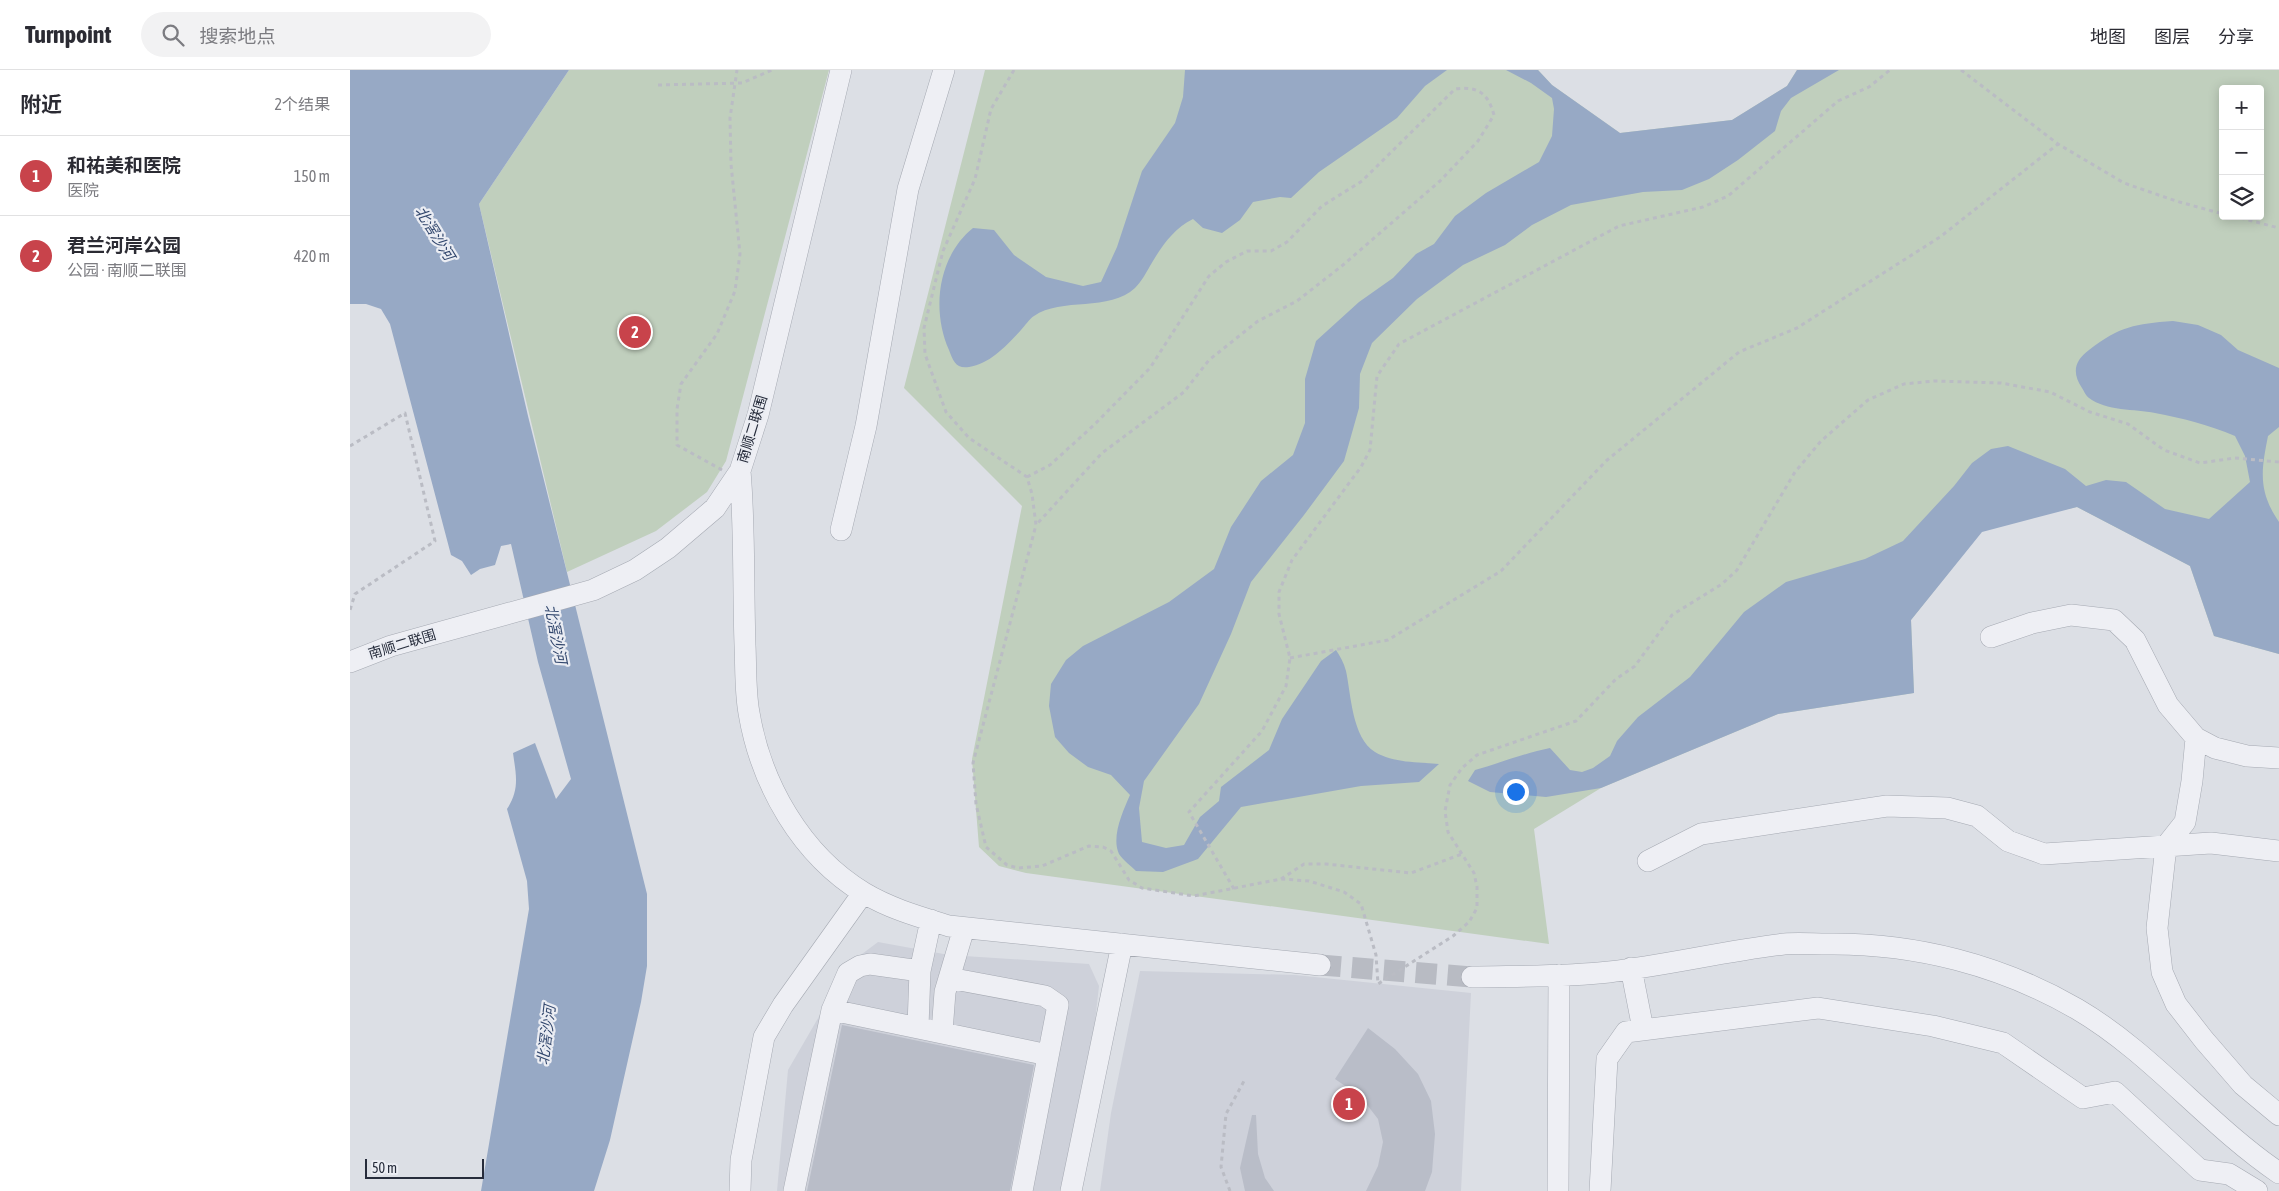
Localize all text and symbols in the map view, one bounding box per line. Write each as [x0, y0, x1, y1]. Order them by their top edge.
search box [141, 12, 491, 57]
text: Turnpoint [25, 21, 111, 48]
icon: search [159, 21, 187, 49]
text: 搜索地点 [199, 25, 275, 47]
text: 地图 [2090, 26, 2126, 47]
text: 图层 [2154, 26, 2190, 47]
text: 分享 [2218, 26, 2254, 47]
map controls [2219, 85, 2264, 220]
button: + [2219, 85, 2264, 130]
text: 附近 [20, 92, 62, 116]
text: 2个结果 [274, 95, 330, 113]
button: − [2219, 130, 2264, 175]
text: 和祐美和医院 [67, 154, 181, 176]
text: 1 [32, 167, 40, 185]
text: 150 m [294, 167, 330, 185]
button: layers [2219, 175, 2264, 220]
text: 医院 [67, 181, 99, 199]
water label: 北滘沙河 [412, 203, 460, 265]
text: 君兰河岸公园 [67, 234, 181, 256]
text: 2 [32, 247, 40, 265]
text: 420 m [294, 247, 330, 265]
text: 公园 · 南顺二联围 [67, 261, 187, 279]
pin: 2 [619, 313, 651, 351]
street label: 南顺二联围 [734, 393, 770, 465]
water label: 北滘沙河 [542, 603, 571, 668]
street label: 南顺二联围 [366, 626, 438, 662]
your location [1503, 779, 1529, 805]
water label: 北滘沙河 [534, 1001, 558, 1066]
pin: 1 [1333, 1085, 1365, 1123]
scale bar [365, 1156, 484, 1179]
text: 50 m [372, 1160, 397, 1176]

